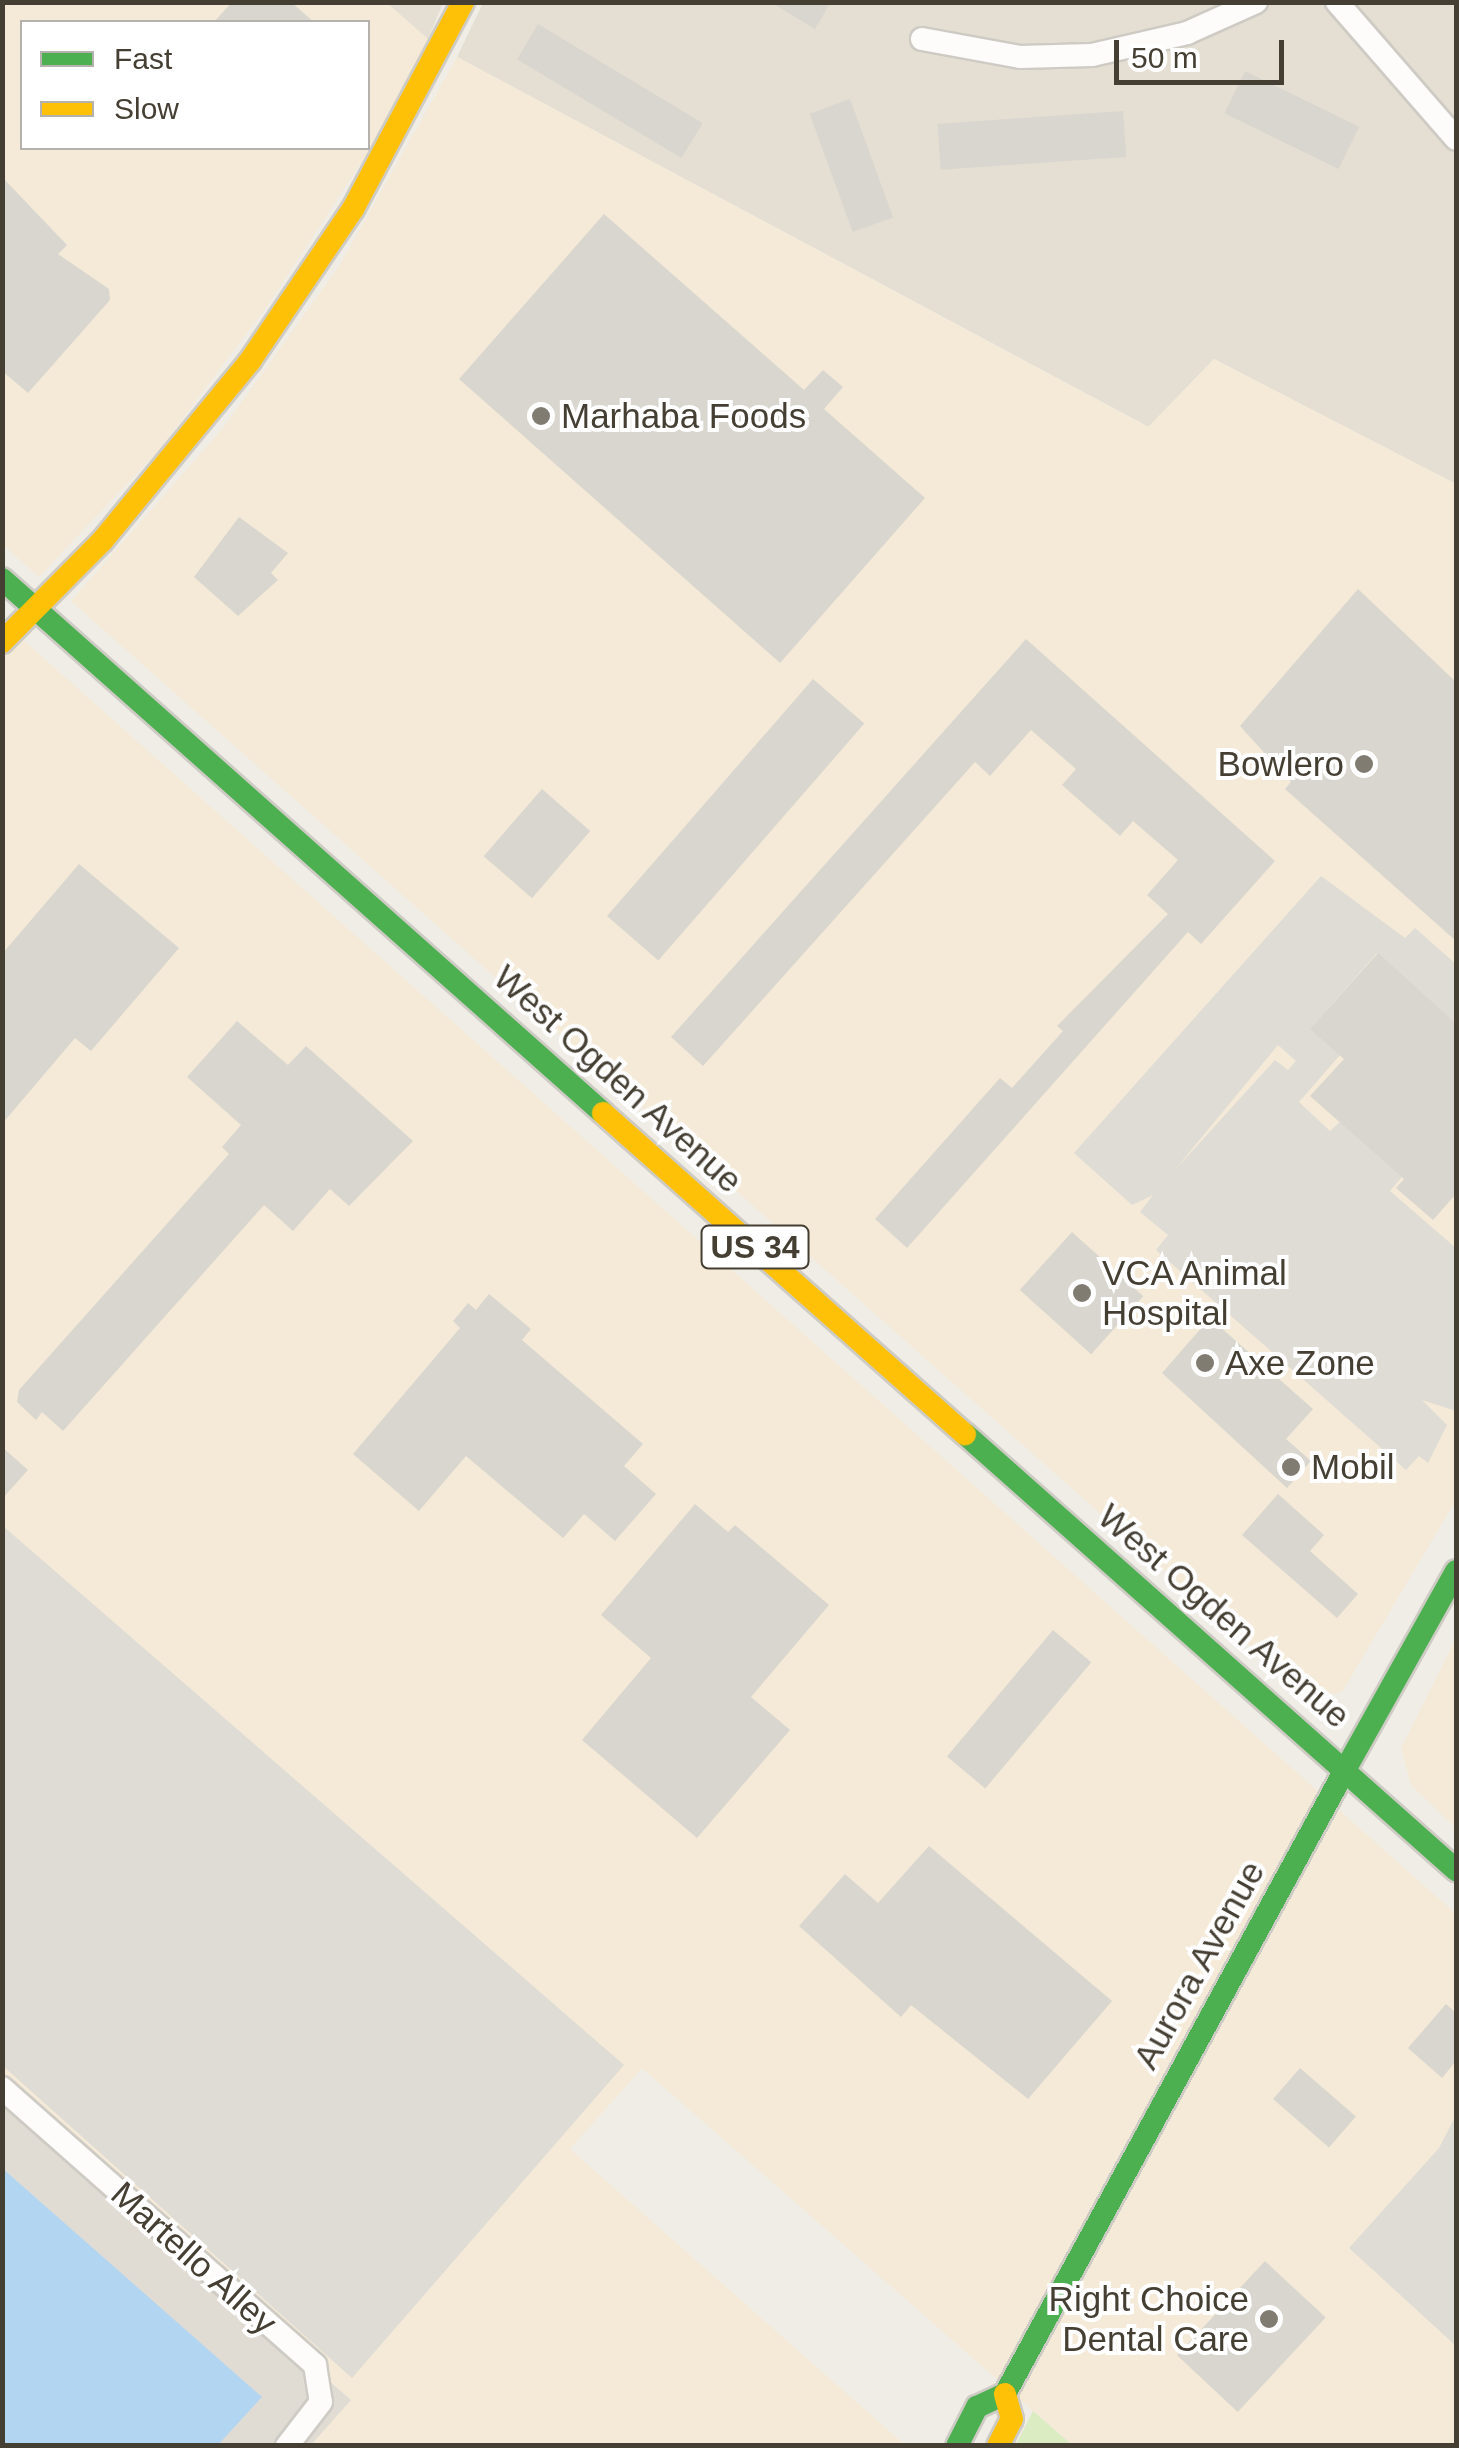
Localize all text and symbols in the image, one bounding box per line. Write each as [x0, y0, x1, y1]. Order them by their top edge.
legend [20, 20, 370, 150]
scale bar [1119, 20, 1289, 82]
text: 50 m [1131, 41, 1198, 74]
text: Fast [114, 42, 172, 75]
text: Slow [114, 92, 179, 125]
place label: Marhaba Foods [561, 395, 806, 437]
marker: Marhaba Foods [530, 405, 552, 427]
place label: Bowlero [1218, 743, 1344, 785]
marker: Bowlero [1353, 753, 1375, 775]
street label: West Ogden Avenue [484, 956, 752, 1202]
road number: US 34 [700, 1220, 810, 1274]
place label: VCA Animal Hospital [1102, 1252, 1291, 1334]
marker: VCA Animal Hospital [1071, 1282, 1093, 1304]
place label: Axe Zone [1225, 1342, 1375, 1384]
marker: Axe Zone [1194, 1352, 1216, 1374]
place label: Mobil [1311, 1446, 1395, 1488]
marker: Mobil [1280, 1456, 1302, 1478]
street label: West Ogden Avenue [1089, 1495, 1359, 1737]
street label: Aurora Avenue [1124, 1853, 1274, 2077]
street label: Martello Alley [102, 2172, 286, 2344]
place label: Right Choice Dental Care [1049, 2278, 1249, 2360]
marker: Right Choice Dental Care [1258, 2308, 1280, 2330]

